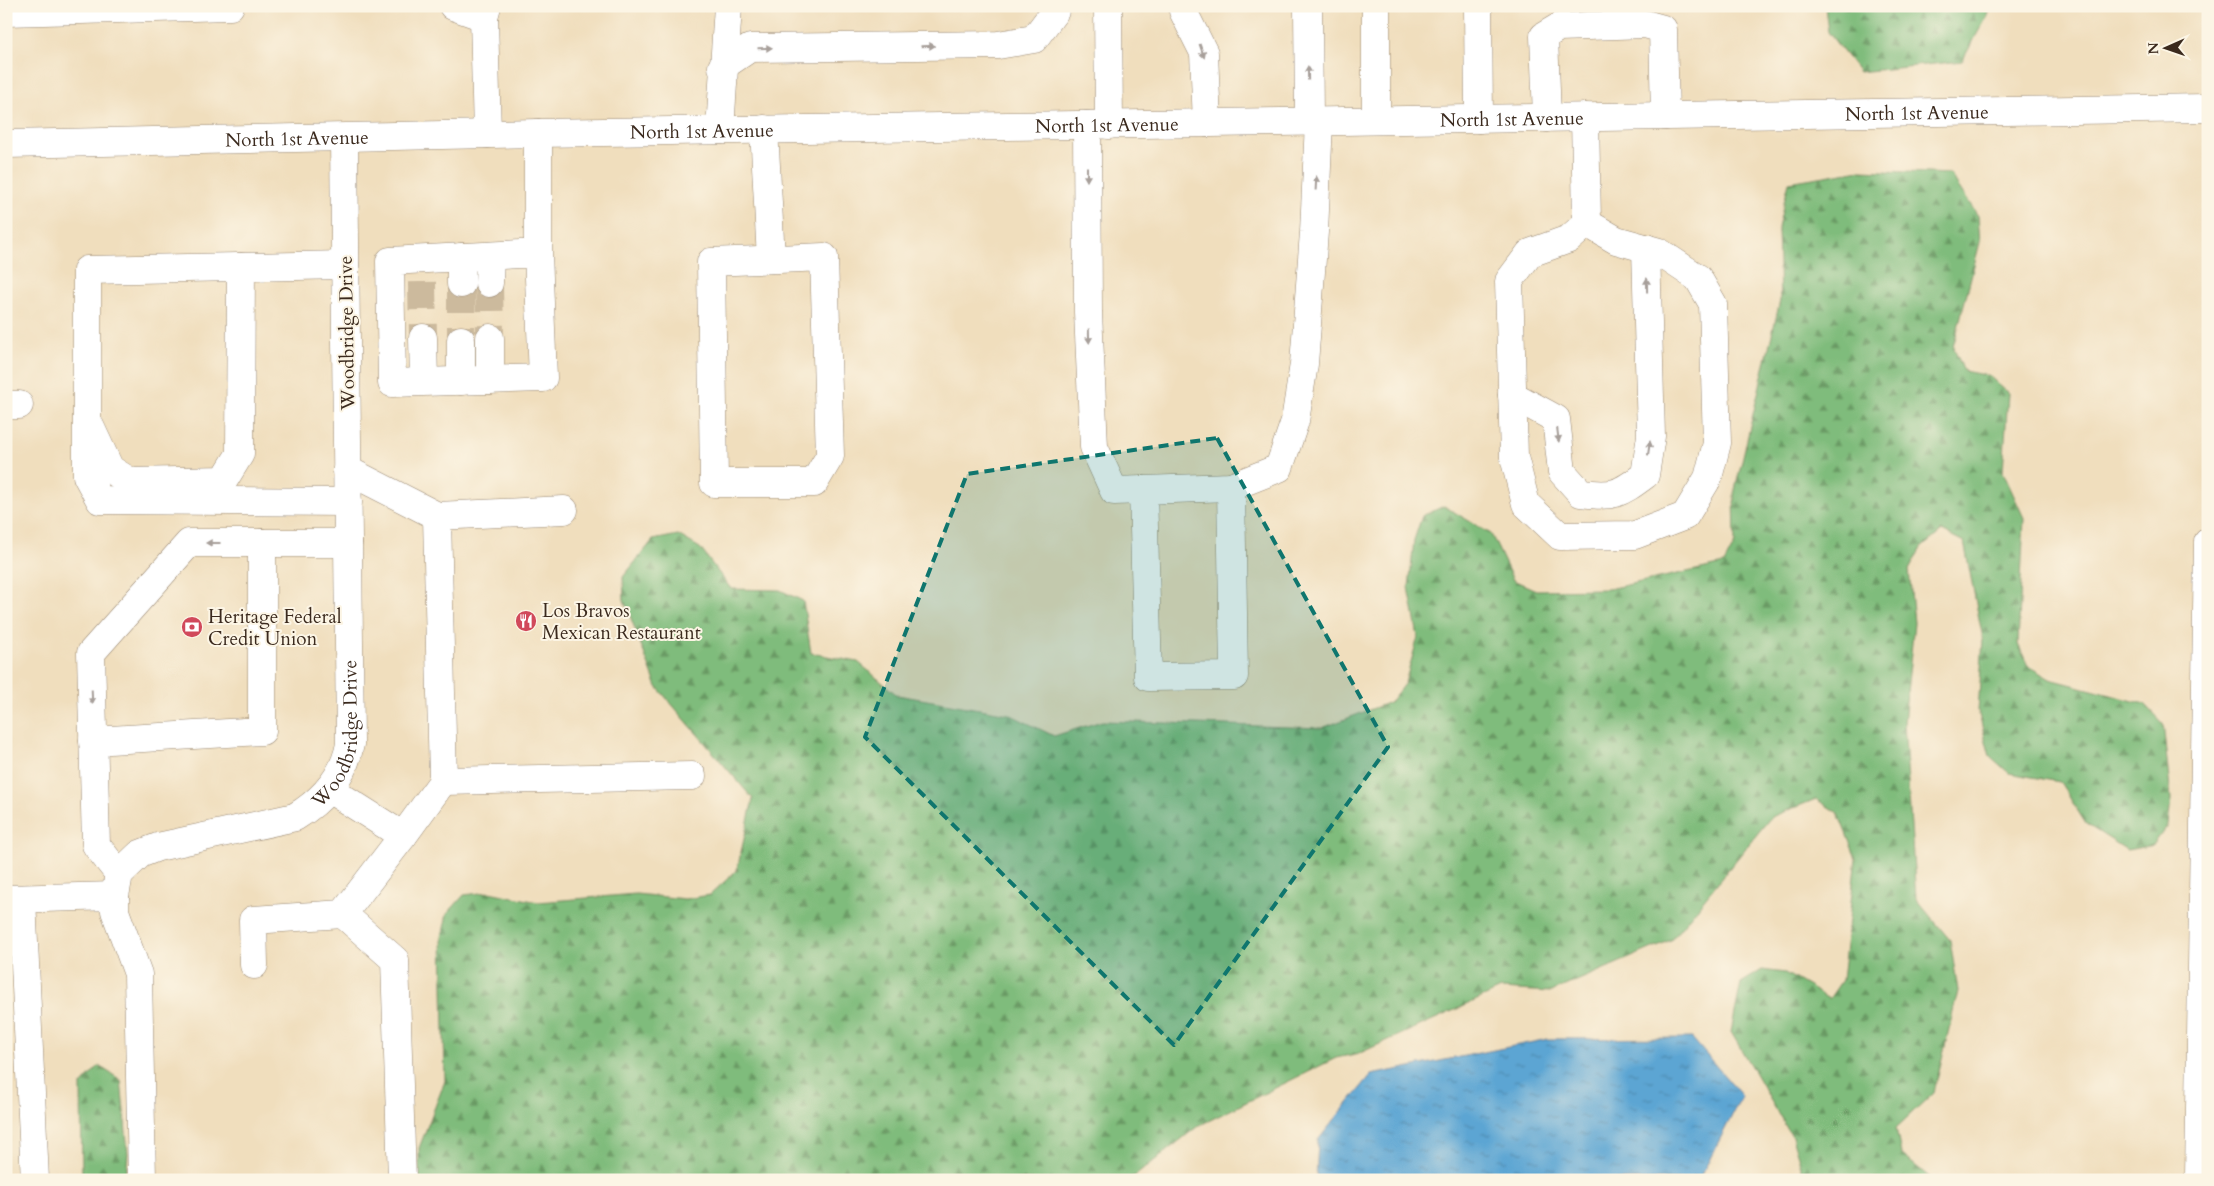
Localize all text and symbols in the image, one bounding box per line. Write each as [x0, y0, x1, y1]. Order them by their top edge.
north arrow [2142, 22, 2192, 72]
one-way arrow [920, 41, 936, 49]
text: N [2144, 42, 2163, 55]
one-way arrow [1199, 43, 1206, 58]
one-way arrow [757, 44, 773, 52]
one-way arrow [1304, 64, 1312, 80]
street label: North 1st Avenue [1845, 99, 1989, 127]
street label: North 1st Avenue [1440, 105, 1584, 133]
street label: North 1st Avenue [1035, 111, 1179, 140]
street label: North 1st Avenue [630, 117, 774, 146]
street label: North 1st Avenue [225, 124, 369, 153]
one-way arrow [1084, 166, 1092, 182]
one-way arrow [1313, 175, 1321, 191]
street label: Woodbridge Drive [333, 255, 361, 411]
one-way arrow [1643, 277, 1651, 293]
one-way arrow [1086, 329, 1094, 345]
one-way arrow [1554, 428, 1562, 444]
one-way arrow [1645, 439, 1653, 455]
one-way arrow [205, 539, 221, 547]
place label: Los Bravos Mexican Restaurant [542, 598, 701, 646]
place label: Heritage Federal Credit Union [208, 604, 342, 652]
restaurant icon: Los Bravos Mexican Restaurant [514, 609, 538, 633]
bank icon: Heritage Federal Credit Union [180, 615, 204, 639]
street label: Woodbridge Drive [305, 660, 364, 814]
one-way arrow [88, 689, 96, 705]

